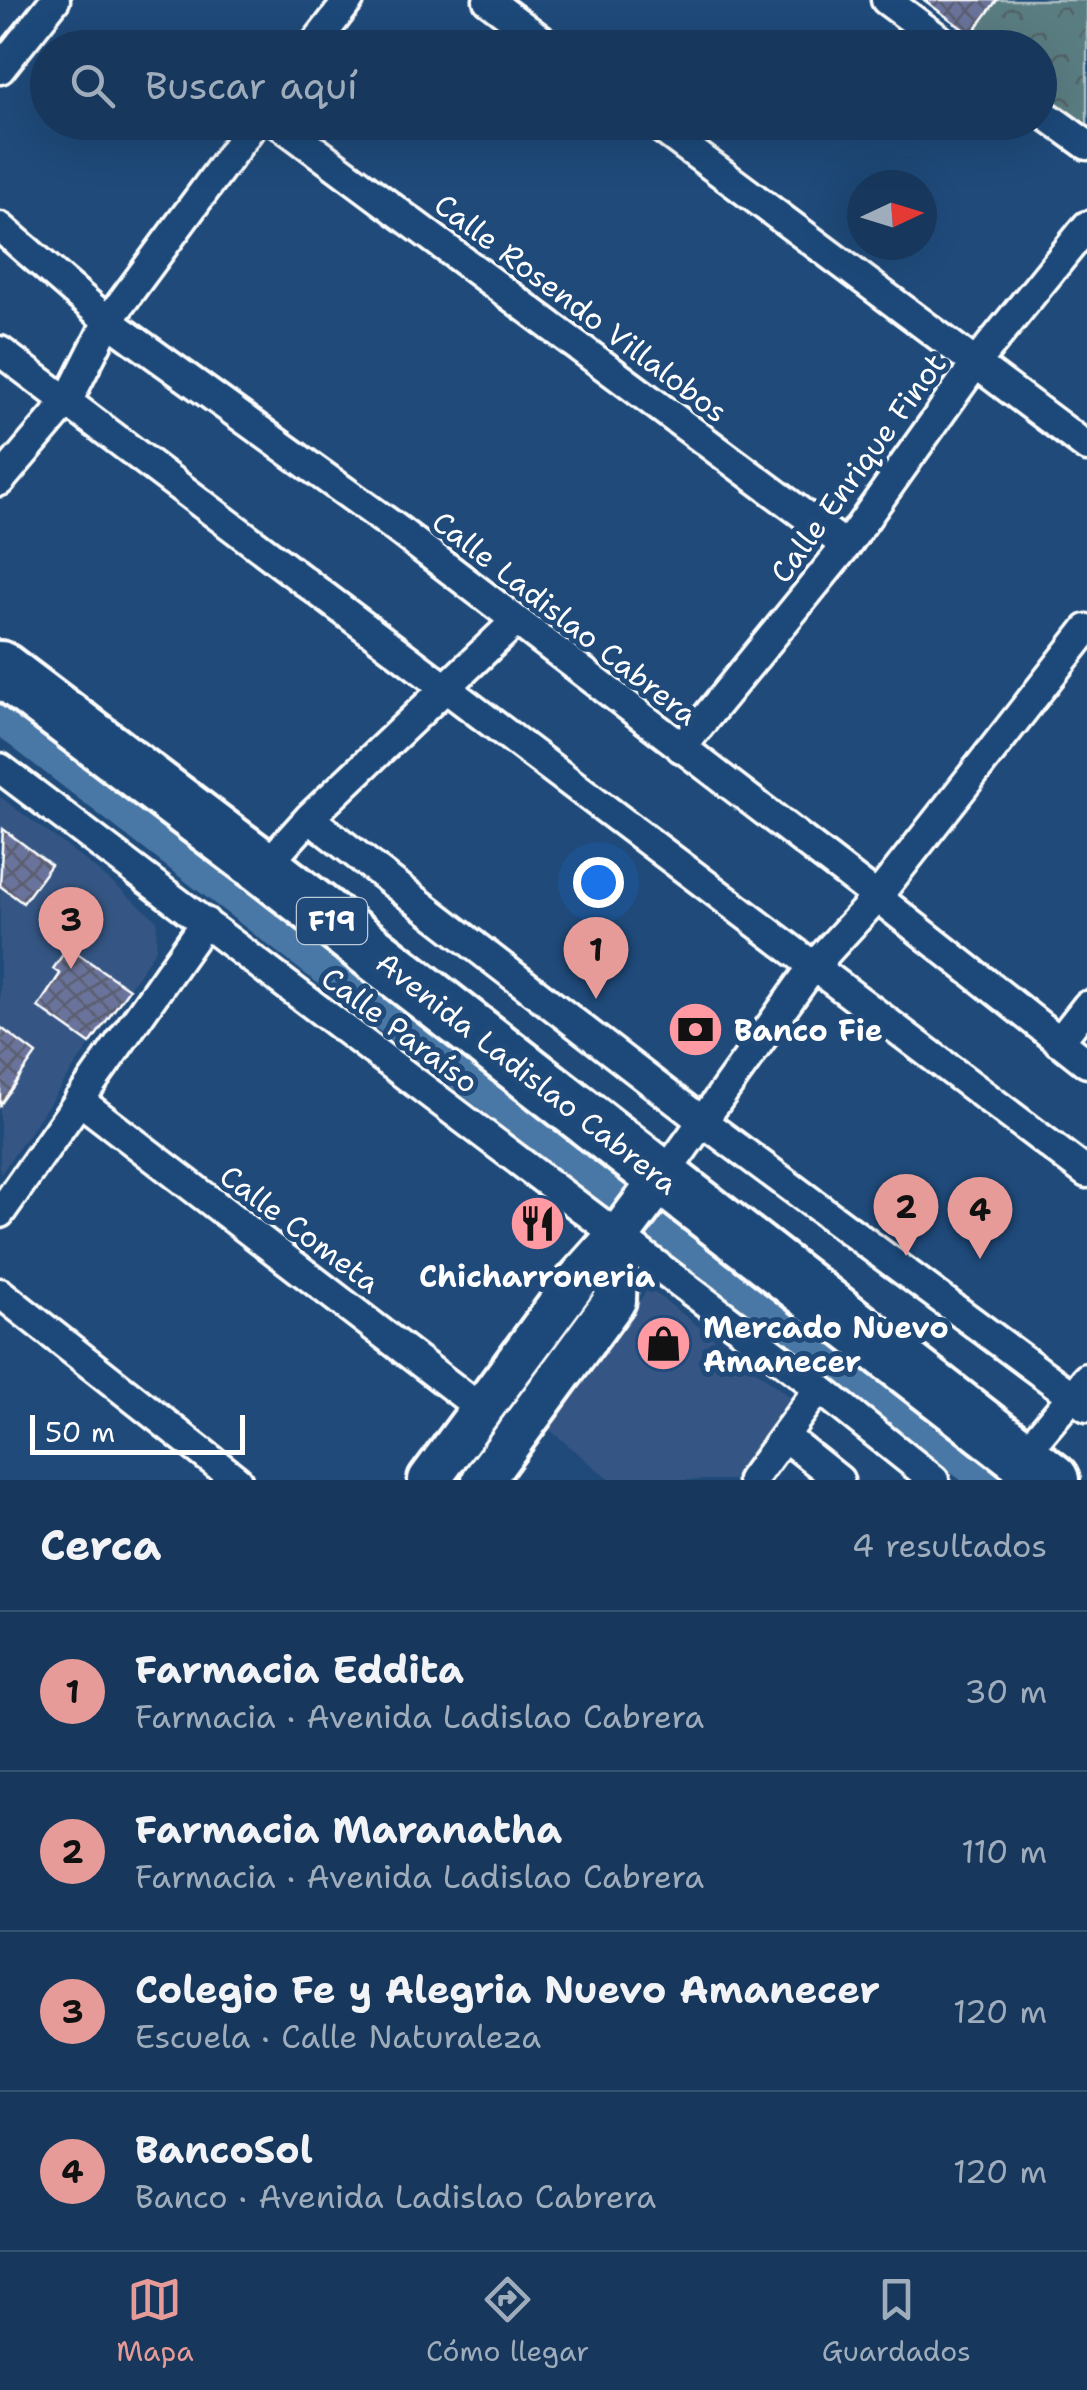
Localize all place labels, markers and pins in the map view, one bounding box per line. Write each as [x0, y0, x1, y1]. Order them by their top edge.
pin: 3 [38, 886, 104, 969]
pin: 1 [564, 916, 628, 999]
bank icon: Banco Fie [665, 1000, 725, 1060]
place label: Banco Fie [734, 1010, 883, 1051]
pin: 2 [874, 1174, 938, 1256]
pin: 4 [948, 1176, 1012, 1259]
restaurant icon: Chicharroneria [507, 1194, 567, 1254]
place label: Chicharroneria [419, 1256, 656, 1297]
place label: Mercado Nuevo Amanecer [703, 1307, 949, 1382]
shop icon: Mercado Nuevo Amanecer [634, 1314, 694, 1374]

